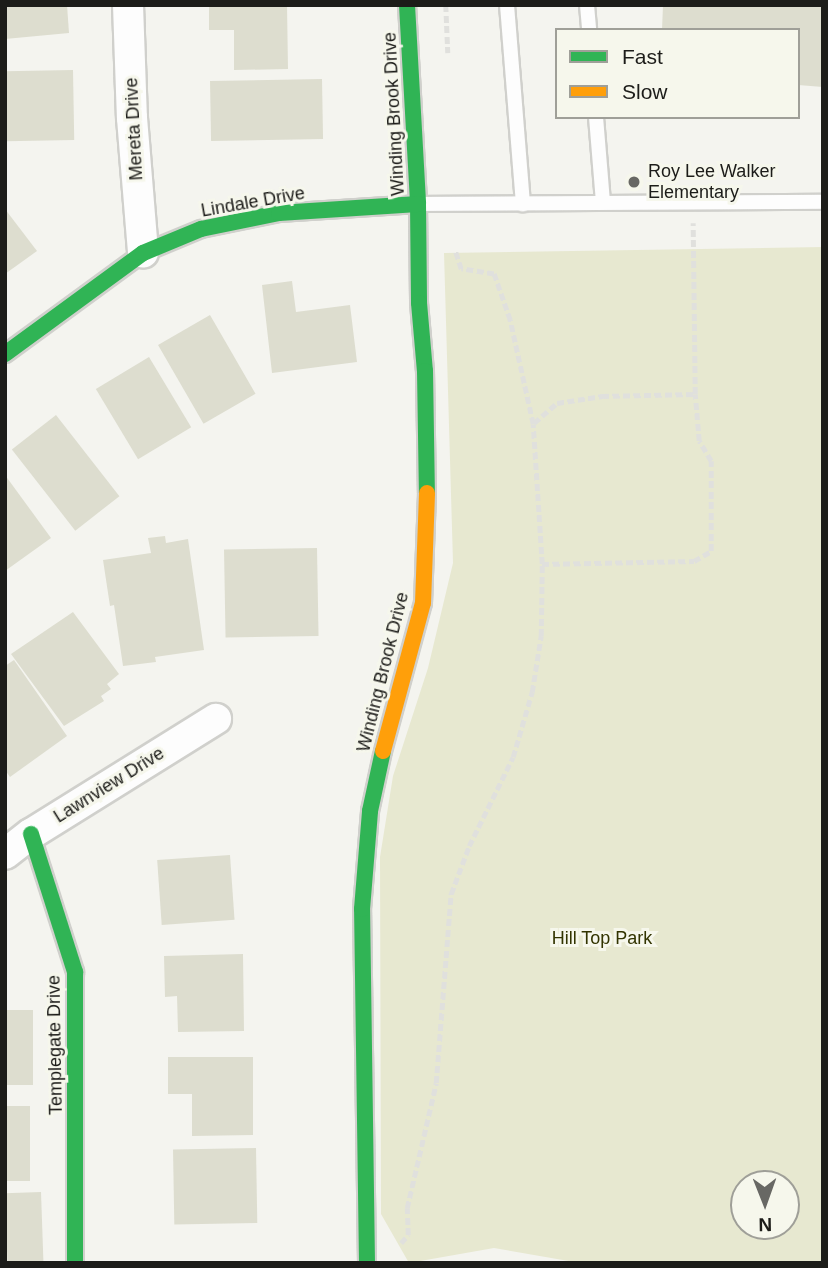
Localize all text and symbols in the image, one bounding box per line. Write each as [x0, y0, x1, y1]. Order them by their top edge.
legend [555, 28, 800, 119]
street label: Winding Brook Drive [379, 32, 409, 196]
text: Fast [622, 45, 663, 68]
street label: Mereta Drive [121, 77, 147, 181]
text: Slow [622, 80, 668, 103]
place label: Roy Lee Walker Elementary [648, 161, 775, 204]
marker: Roy Lee Walker Elementary [626, 174, 642, 190]
street label: Lindale Drive [199, 182, 307, 222]
street label: Winding Brook Drive [353, 590, 413, 754]
street label: Lawnview Drive [50, 742, 168, 828]
park label: Hill Top Park [551, 927, 653, 949]
street label: Templegate Drive [43, 975, 67, 1115]
north arrow [730, 1170, 800, 1240]
text: N [758, 1214, 772, 1235]

